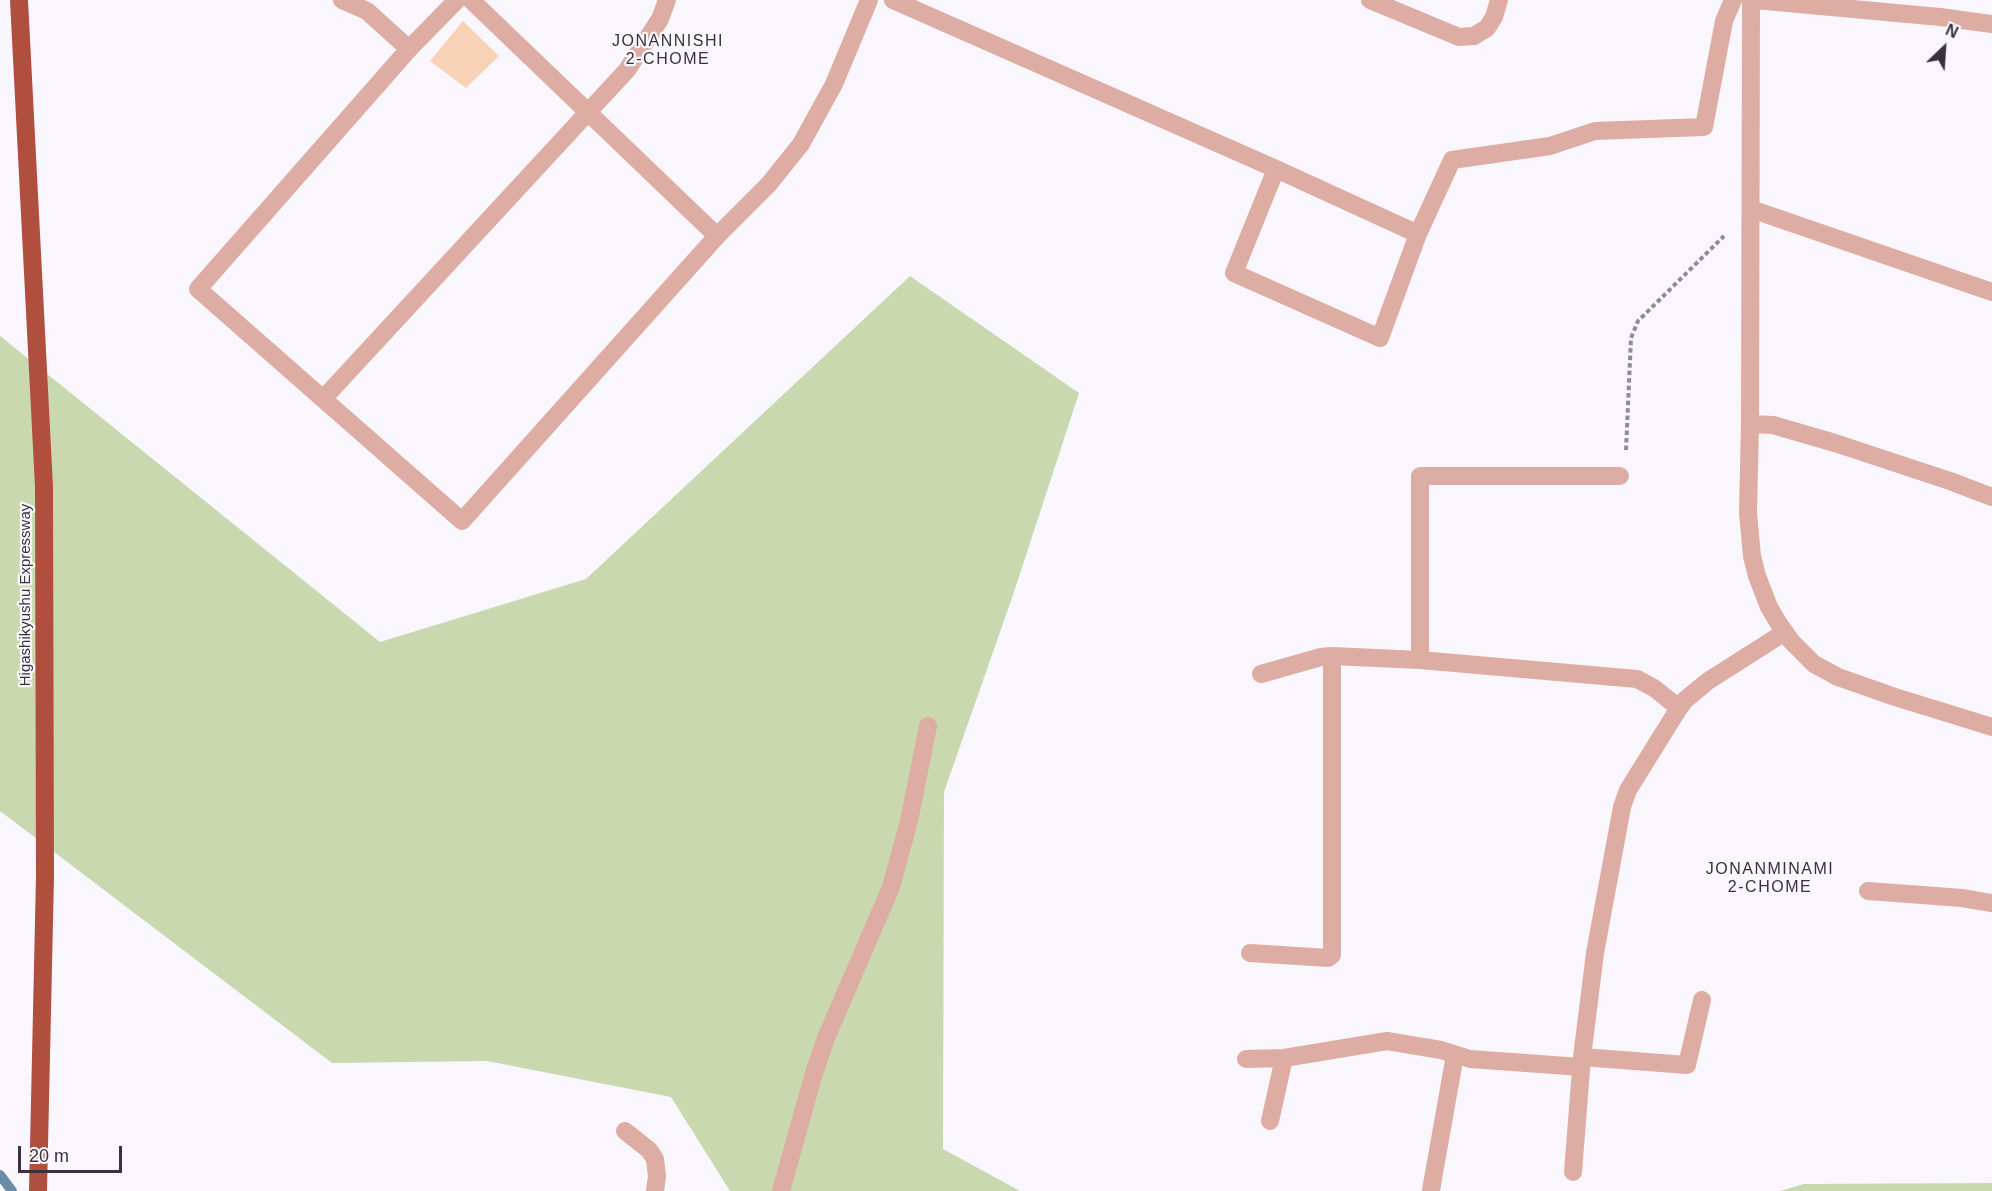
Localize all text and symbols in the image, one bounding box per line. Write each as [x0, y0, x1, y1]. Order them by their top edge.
north arrow [1914, 18, 1974, 78]
text: N [1943, 21, 1961, 41]
district label: JONANNISHI 2-CHOME [612, 32, 724, 70]
street label: Higashikyushu Expressway [17, 504, 35, 686]
district label: JONANMINAMI 2-CHOME [1706, 860, 1834, 898]
scale bar [21, 1134, 124, 1172]
text: 20 m [29, 1146, 69, 1166]

